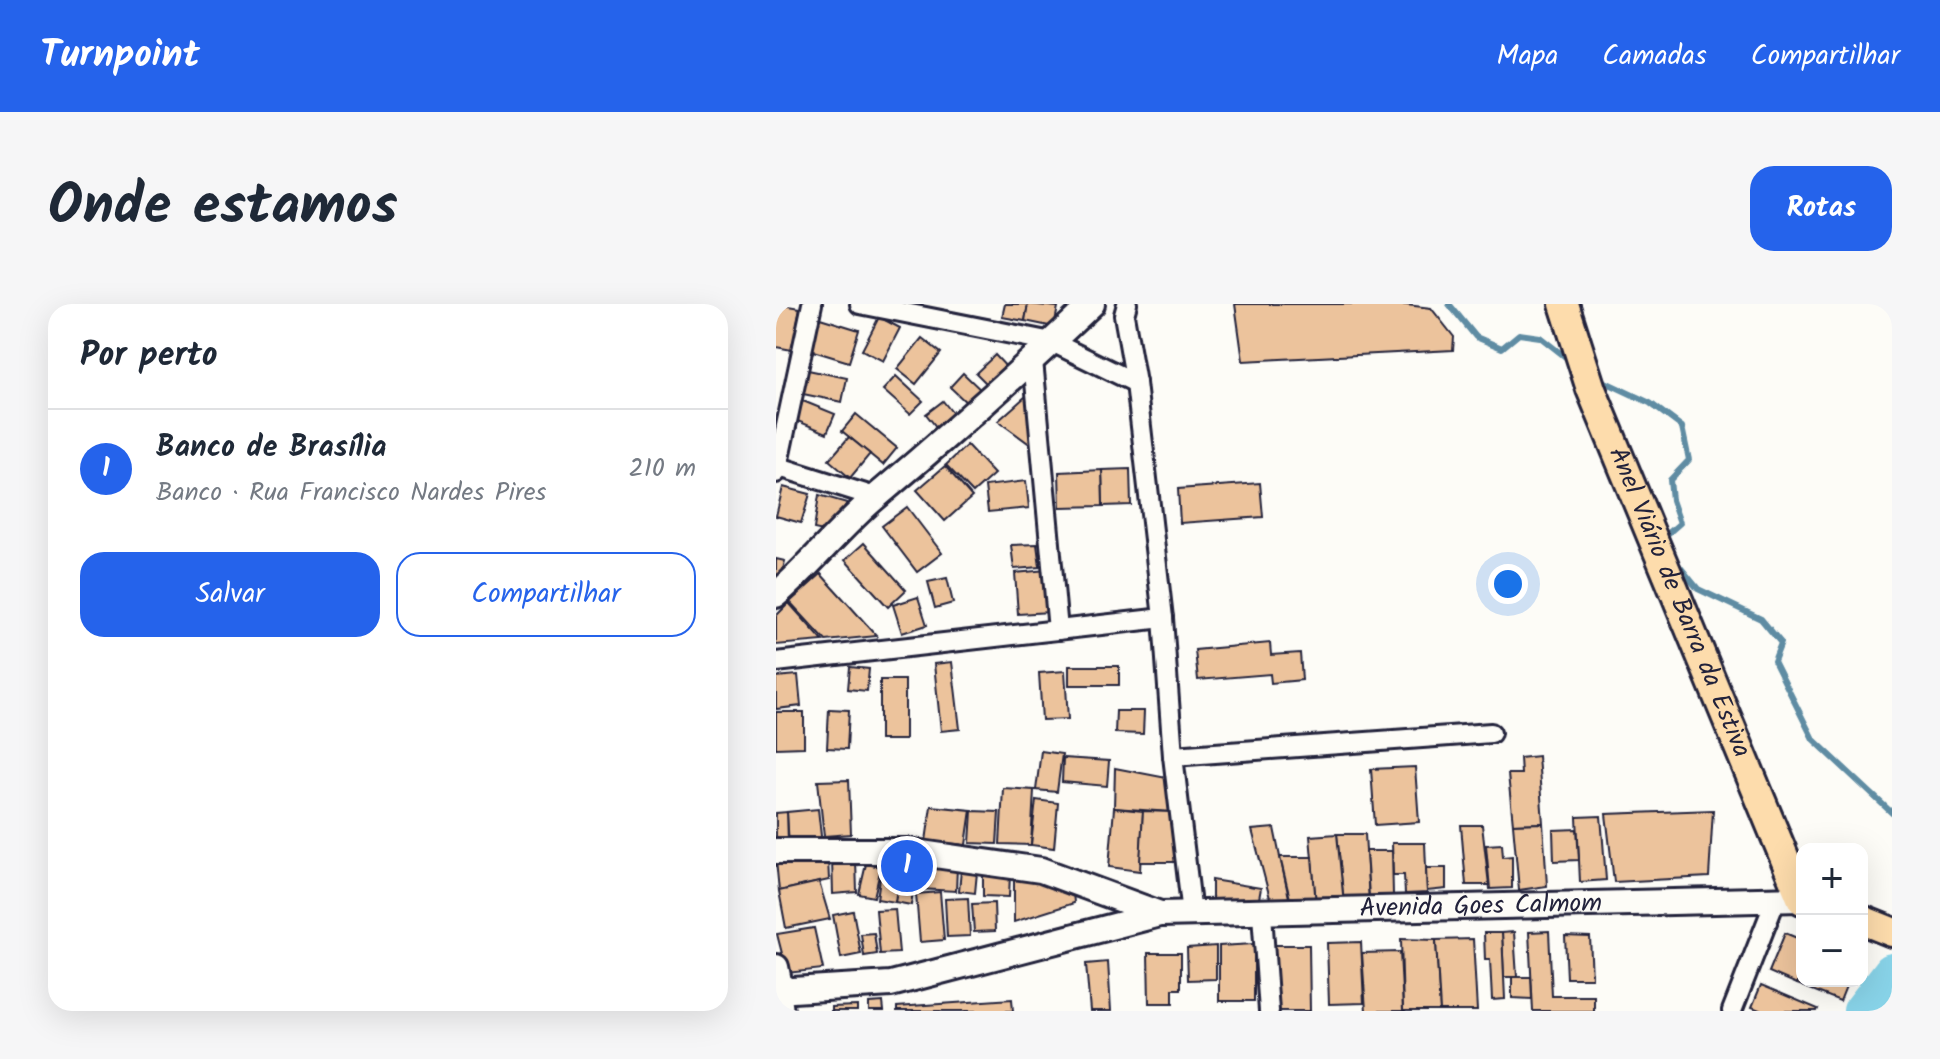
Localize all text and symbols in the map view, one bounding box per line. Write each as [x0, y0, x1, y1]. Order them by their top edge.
text: Turnpoint [40, 26, 200, 86]
text: Mapa [1497, 34, 1558, 79]
text: Camadas [1602, 34, 1707, 79]
text: Compartilhar [1751, 34, 1900, 79]
text: Onde estamos [48, 163, 398, 253]
button: Rotas [1750, 166, 1892, 251]
text: Por perto [80, 329, 218, 383]
text: Banco de Brasília [156, 424, 387, 472]
street label: Anel Viário de Barra da Estiva [1596, 441, 1762, 764]
text: 1 [102, 448, 110, 490]
text: 210 m [629, 448, 696, 490]
text: Banco · Rua Francisco Nardes Pires [156, 472, 546, 514]
button: Salvar [80, 552, 380, 637]
button: Compartilhar [396, 552, 696, 637]
your location [1488, 564, 1528, 604]
pin: 1 [881, 836, 933, 896]
map controls [1796, 843, 1868, 987]
button: + [1796, 843, 1868, 915]
street label: Avenida Goes Calmom [1359, 883, 1602, 930]
button: − [1796, 915, 1868, 987]

